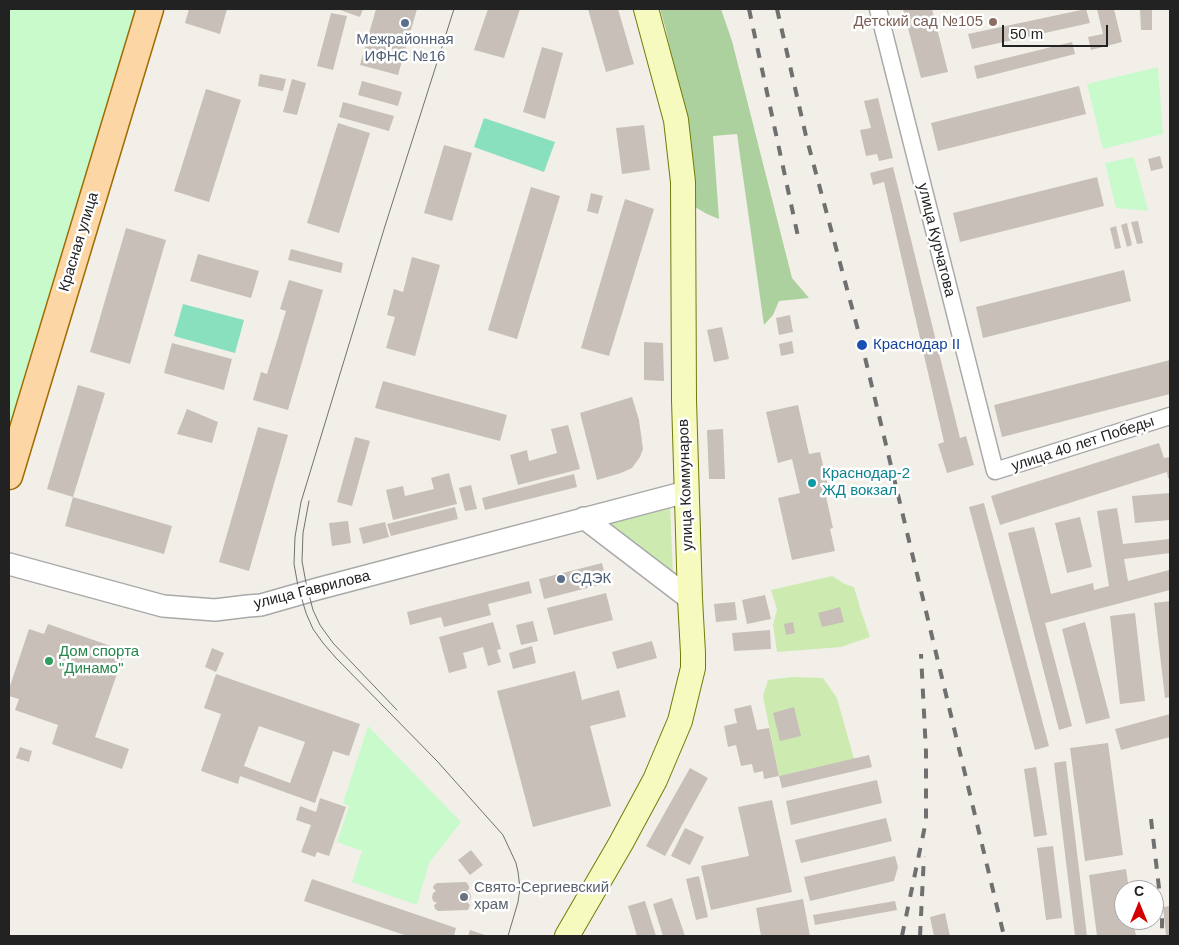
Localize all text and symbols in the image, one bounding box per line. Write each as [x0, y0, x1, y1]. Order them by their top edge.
place label: Детский сад №105 [853, 13, 983, 31]
scale bar [1004, 15, 1110, 47]
marker: Детский сад №105 [987, 16, 999, 28]
marker: Межрайонная ИФНС №16 [399, 17, 411, 29]
text: 50 m [1010, 25, 1043, 42]
place label: Межрайонная ИФНС №16 [356, 31, 454, 66]
street label: улица Курчатова [913, 181, 959, 299]
street label: Красная улица [55, 190, 103, 294]
place label: Краснодар II [873, 336, 960, 354]
marker: Краснодар II [855, 338, 869, 352]
street label: улица 40 лет Победы [1009, 412, 1157, 476]
street label: улица Коммунаров [675, 419, 697, 551]
place label: Краснодар-2 ЖД вокзал [822, 465, 910, 500]
marker: Краснодар-2 ЖД вокзал [806, 477, 818, 489]
street label: улица Гаврилова [252, 567, 372, 613]
place label: СДЭК [571, 570, 611, 588]
marker: СДЭК [555, 573, 567, 585]
place label: Дом спорта "Динамо" [59, 643, 139, 678]
marker: Дом спорта "Динамо" [43, 655, 55, 667]
place label: Свято-Сергиевский храм [474, 879, 609, 914]
north arrow [1114, 880, 1164, 930]
text: С [1134, 883, 1144, 899]
marker: Свято-Сергиевский храм [458, 891, 470, 903]

